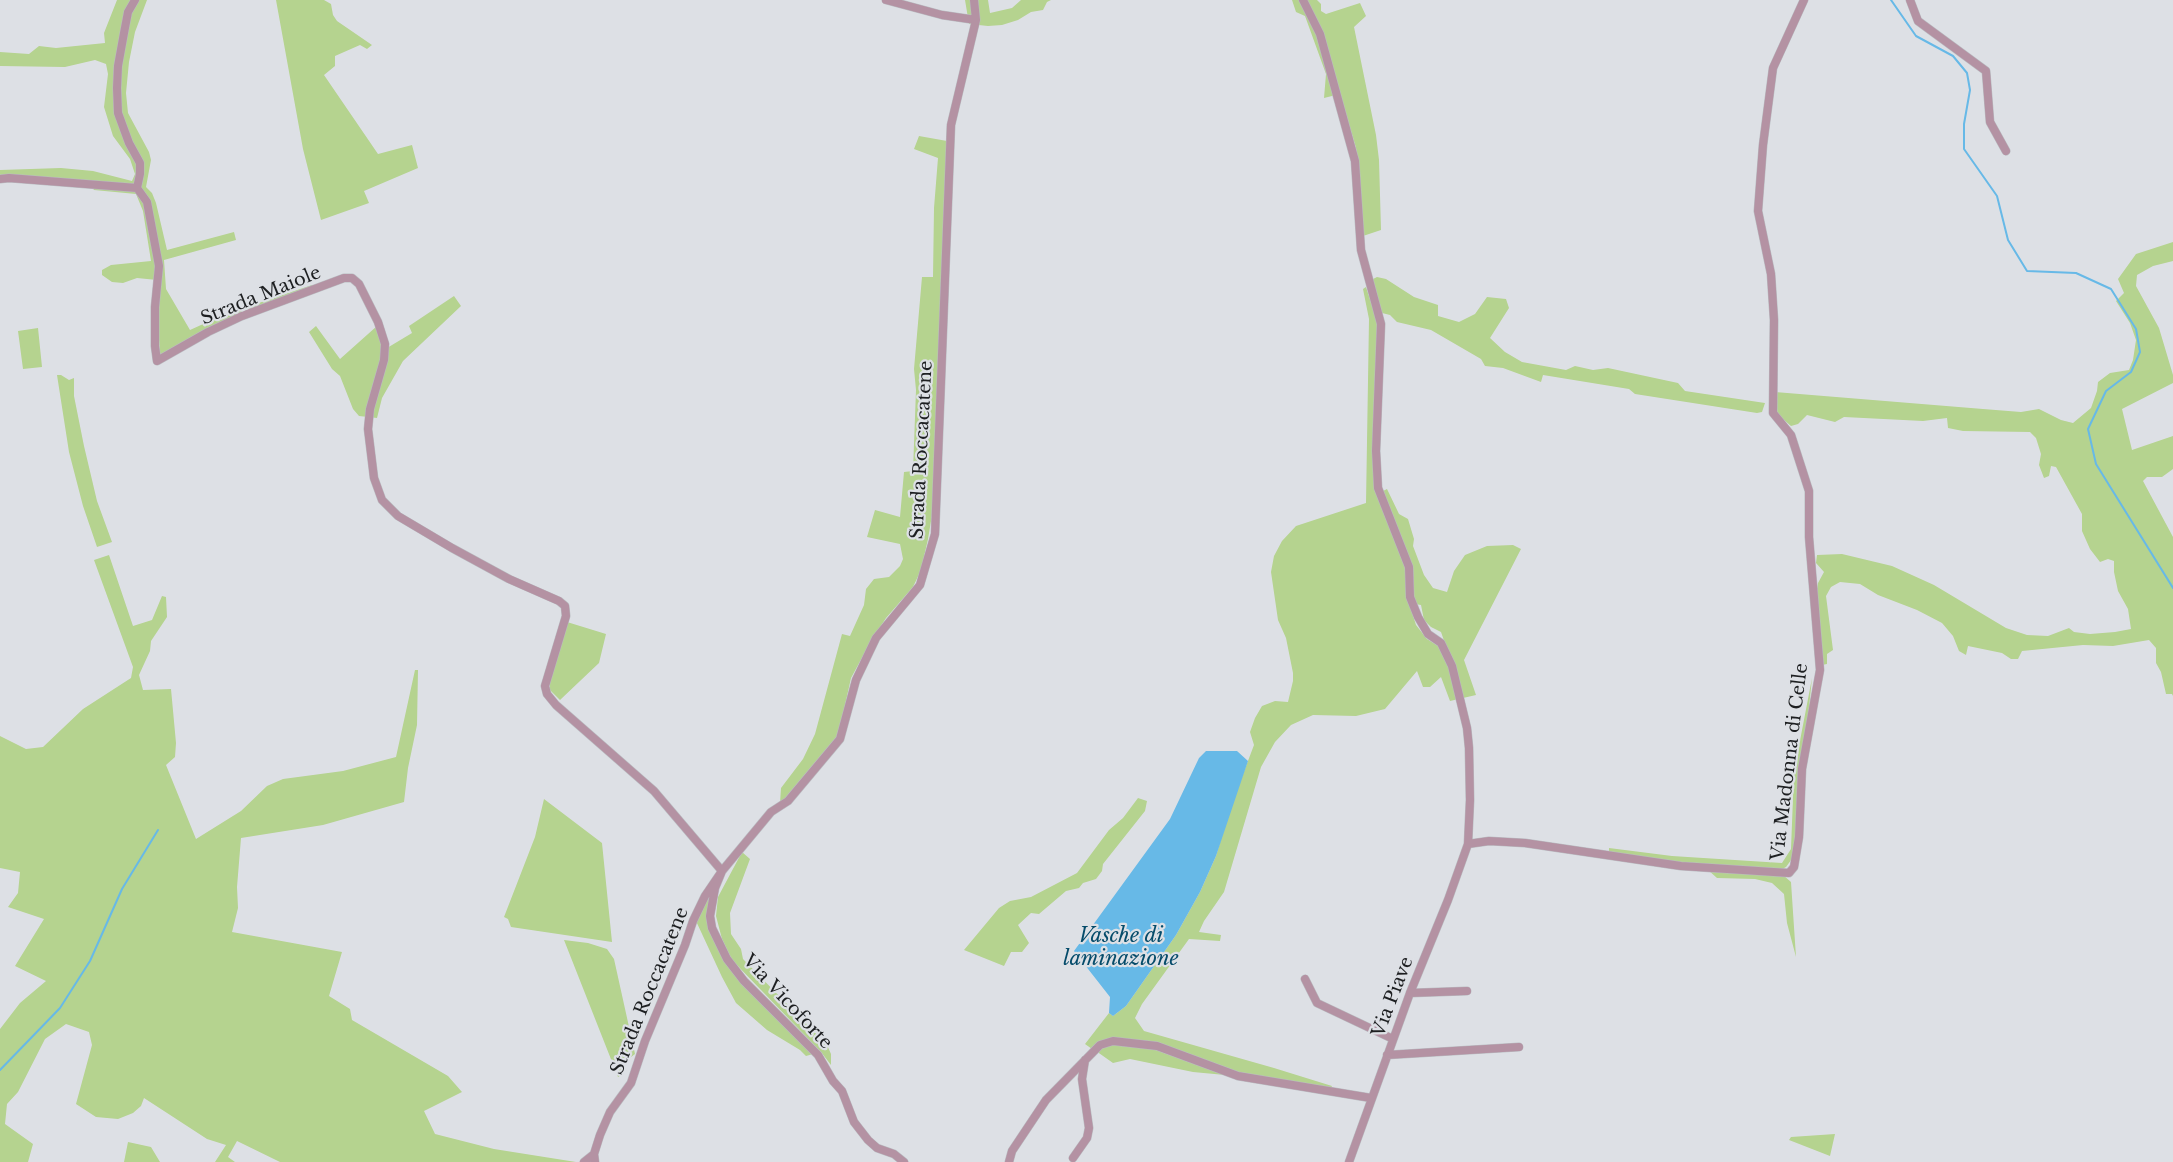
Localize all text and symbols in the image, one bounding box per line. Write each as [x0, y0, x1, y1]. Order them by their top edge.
street label: Strada Maiole [198, 262, 324, 330]
street label: Strada Roccacatene [907, 360, 937, 540]
street label: Via Madonna di Celle [1767, 662, 1813, 862]
street label: Strada Roccacatene [607, 904, 693, 1078]
water label: Vasche di laminazione [1063, 924, 1179, 971]
street label: Via Vicoforte [738, 950, 836, 1054]
street label: Via Piave [1368, 954, 1418, 1040]

